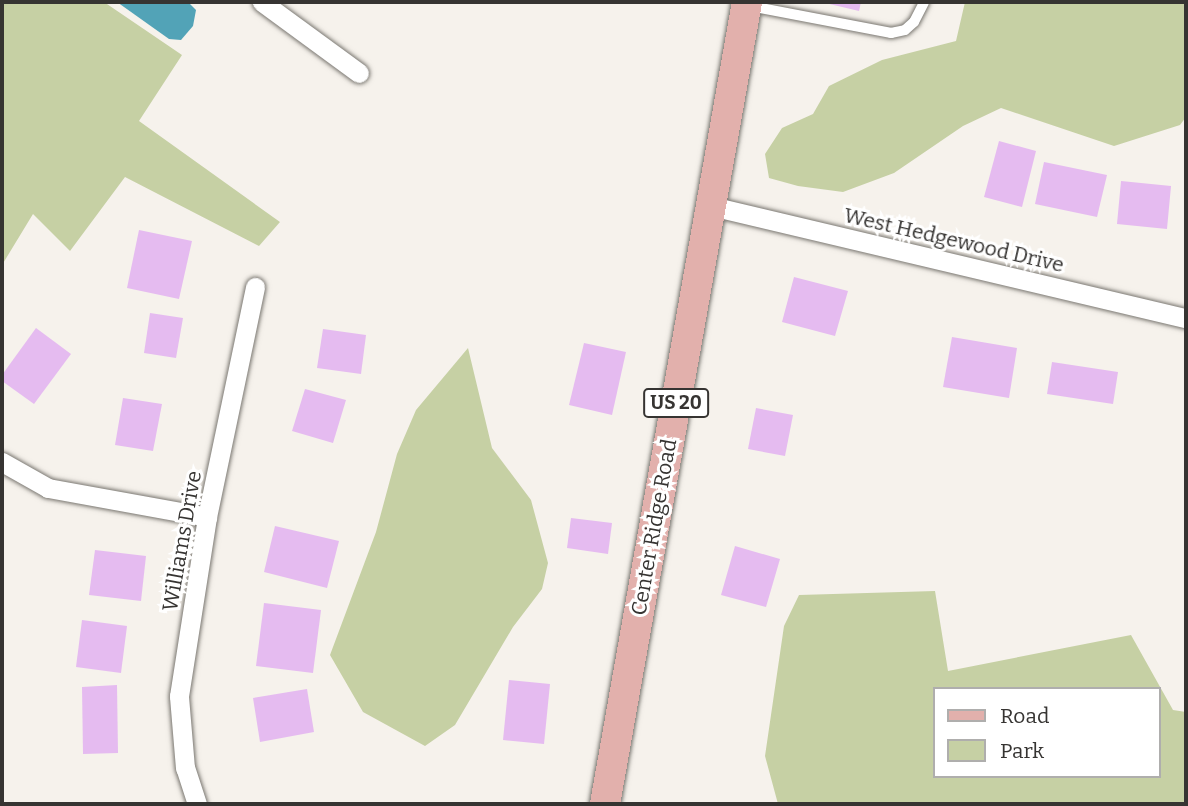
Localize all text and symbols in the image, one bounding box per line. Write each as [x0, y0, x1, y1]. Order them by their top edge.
street label: West Hedgewood Drive [841, 202, 1067, 278]
road number: US 20 [643, 388, 709, 418]
street label: Center Ridge Road [626, 437, 682, 617]
street label: Williams Drive [157, 469, 207, 613]
legend [932, 687, 1160, 778]
text: Road [1000, 703, 1049, 729]
text: Park [1000, 738, 1044, 764]

